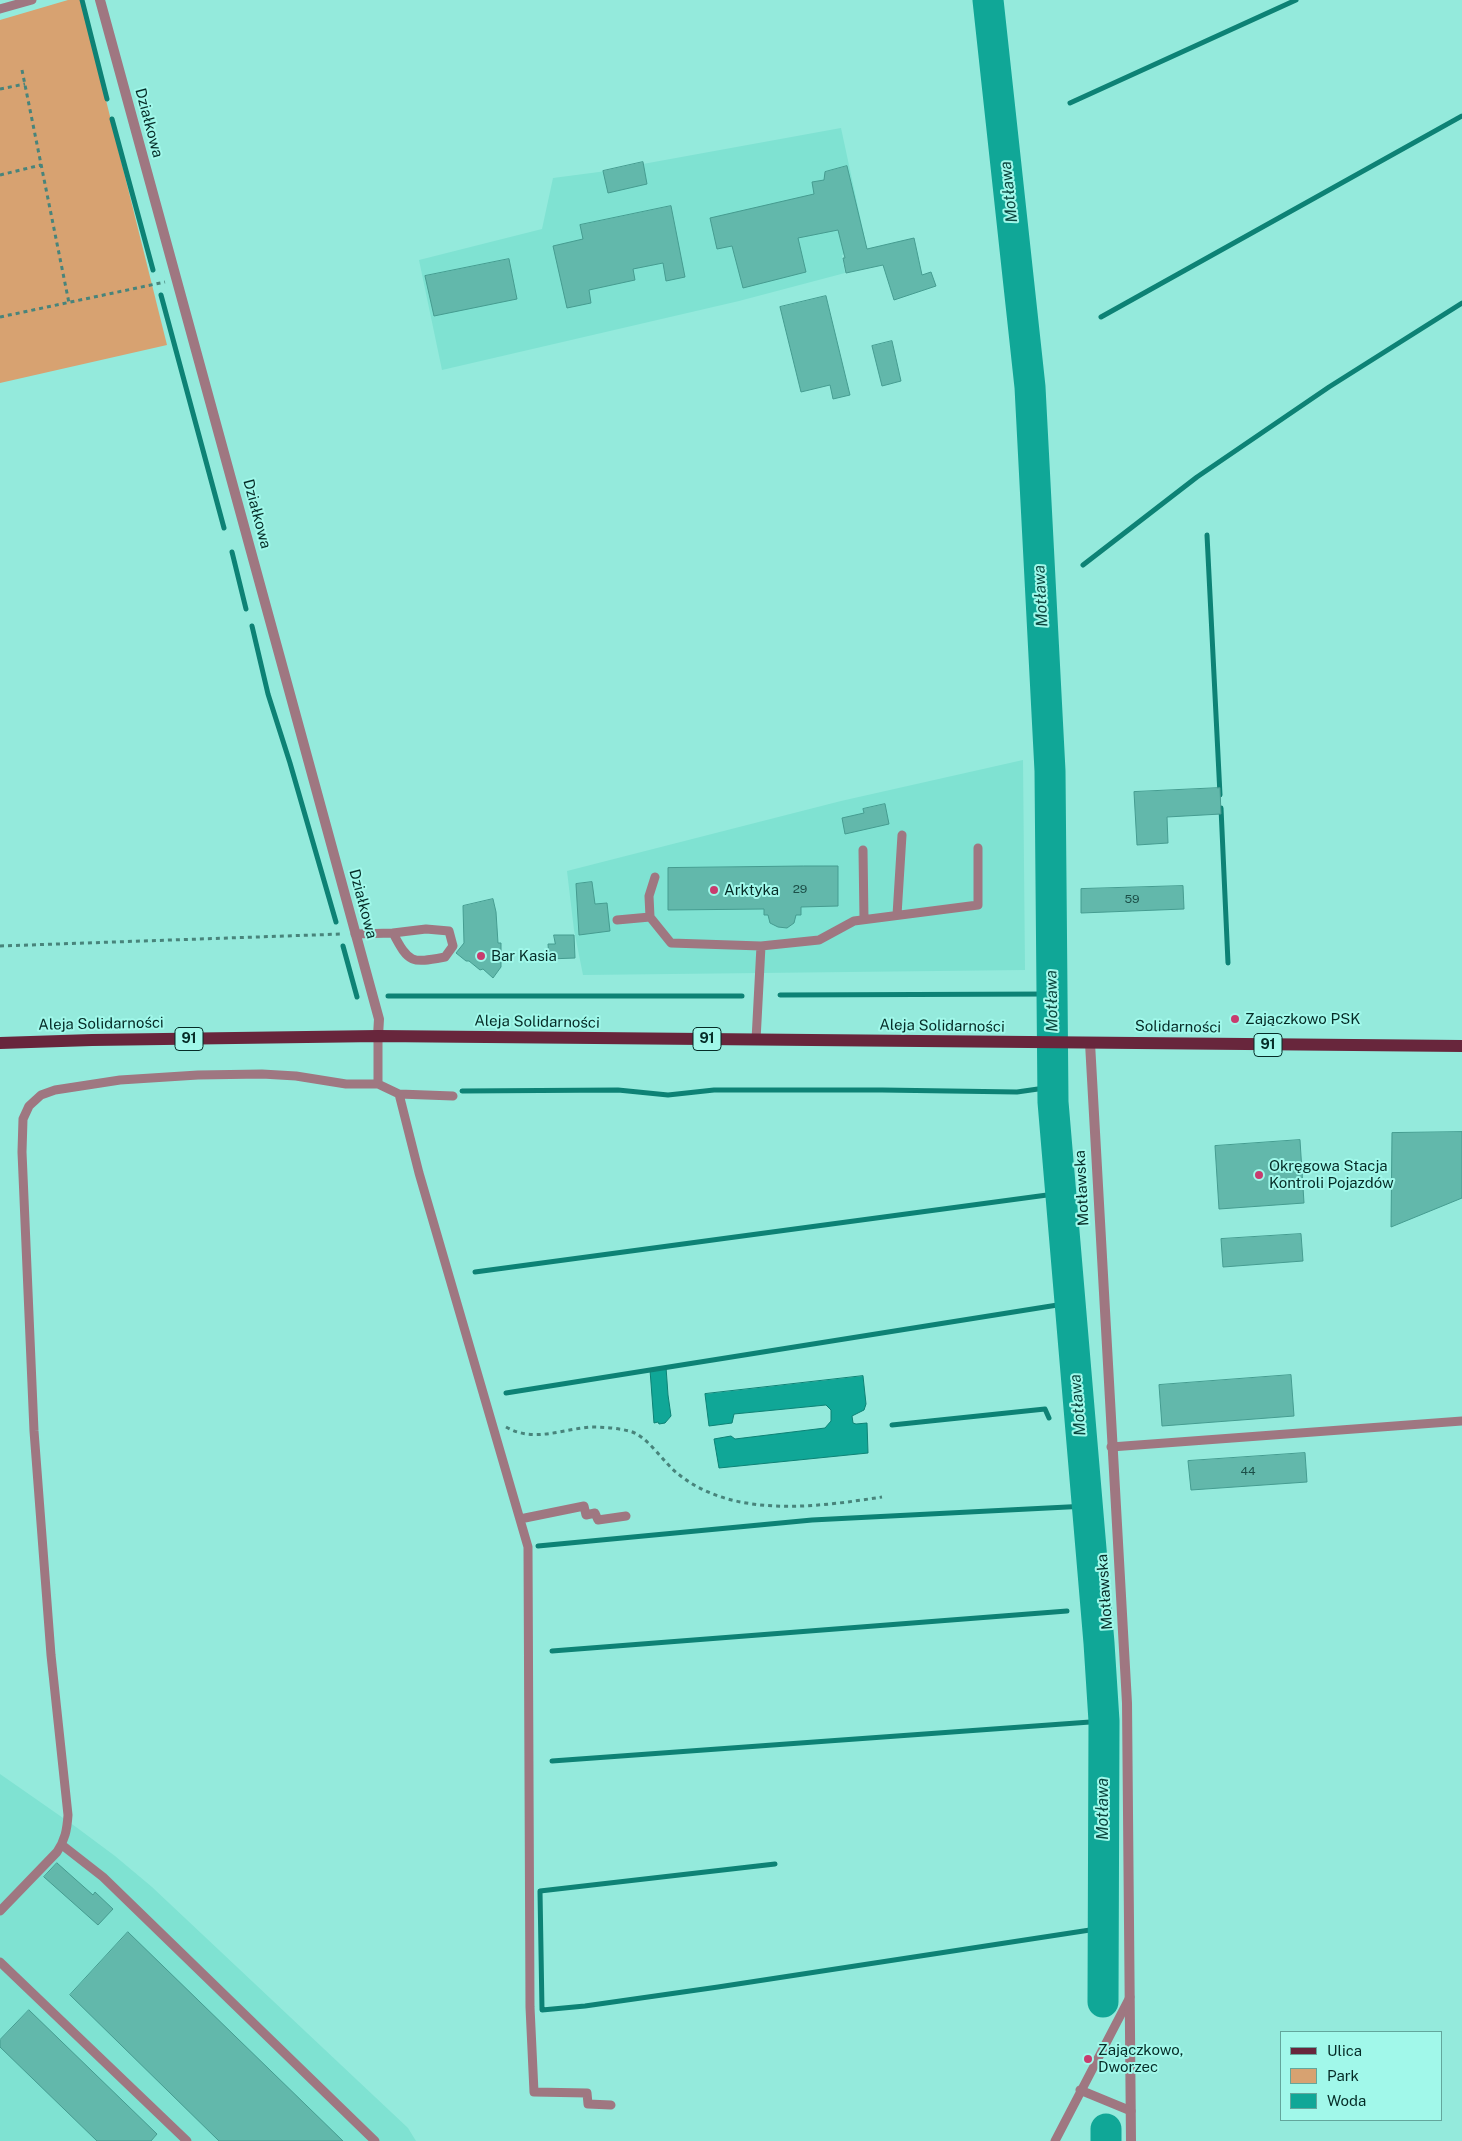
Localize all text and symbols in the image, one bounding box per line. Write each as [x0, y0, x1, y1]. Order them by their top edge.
street label: Działkowa [131, 86, 167, 160]
water label: Motława [996, 160, 1022, 224]
street label: Działkowa [239, 477, 275, 551]
water label: Motława [1030, 565, 1052, 627]
street label: Działkowa [345, 867, 381, 941]
place label: Arktyka [724, 881, 779, 899]
house number: 29 [793, 882, 807, 896]
marker: Arktyka [708, 884, 720, 896]
house number: 59 [1124, 892, 1140, 906]
place label: Bar Kasia [491, 947, 557, 965]
marker: Bar Kasia [475, 950, 487, 962]
water label: Motława [1042, 970, 1062, 1032]
place label: Zajączkowo PSK [1245, 1010, 1360, 1028]
street label: Aleja Solidarności [474, 1012, 600, 1032]
marker: Zajączkowo PSK [1229, 1013, 1241, 1025]
street label: Aleja Solidarności [38, 1014, 164, 1034]
street label: Aleja Solidarności [879, 1016, 1005, 1036]
street label: Solidarności [1135, 1017, 1221, 1037]
road number: 91 [175, 1028, 203, 1050]
road number: 91 [693, 1028, 721, 1050]
road number: 91 [1254, 1034, 1282, 1056]
street label: Motławska [1071, 1150, 1093, 1226]
place label: Okręgowa Stacja Kontroli Pojazdów [1269, 1157, 1394, 1192]
marker: Okręgowa Stacja Kontroli Pojazdów [1253, 1169, 1265, 1181]
water label: Motława [1066, 1373, 1090, 1437]
house number: 44 [1240, 1464, 1256, 1478]
street label: Motławska [1093, 1554, 1117, 1630]
water label: Motława [1093, 1778, 1113, 1840]
legend [1280, 2031, 1442, 2121]
place label: Zajączkowo, Dworzec [1098, 2041, 1183, 2076]
text: Ulica [1327, 2042, 1362, 2059]
marker: Zajączkowo, Dworzec [1082, 2053, 1094, 2065]
text: Park [1327, 2067, 1359, 2084]
text: Woda [1327, 2092, 1366, 2109]

